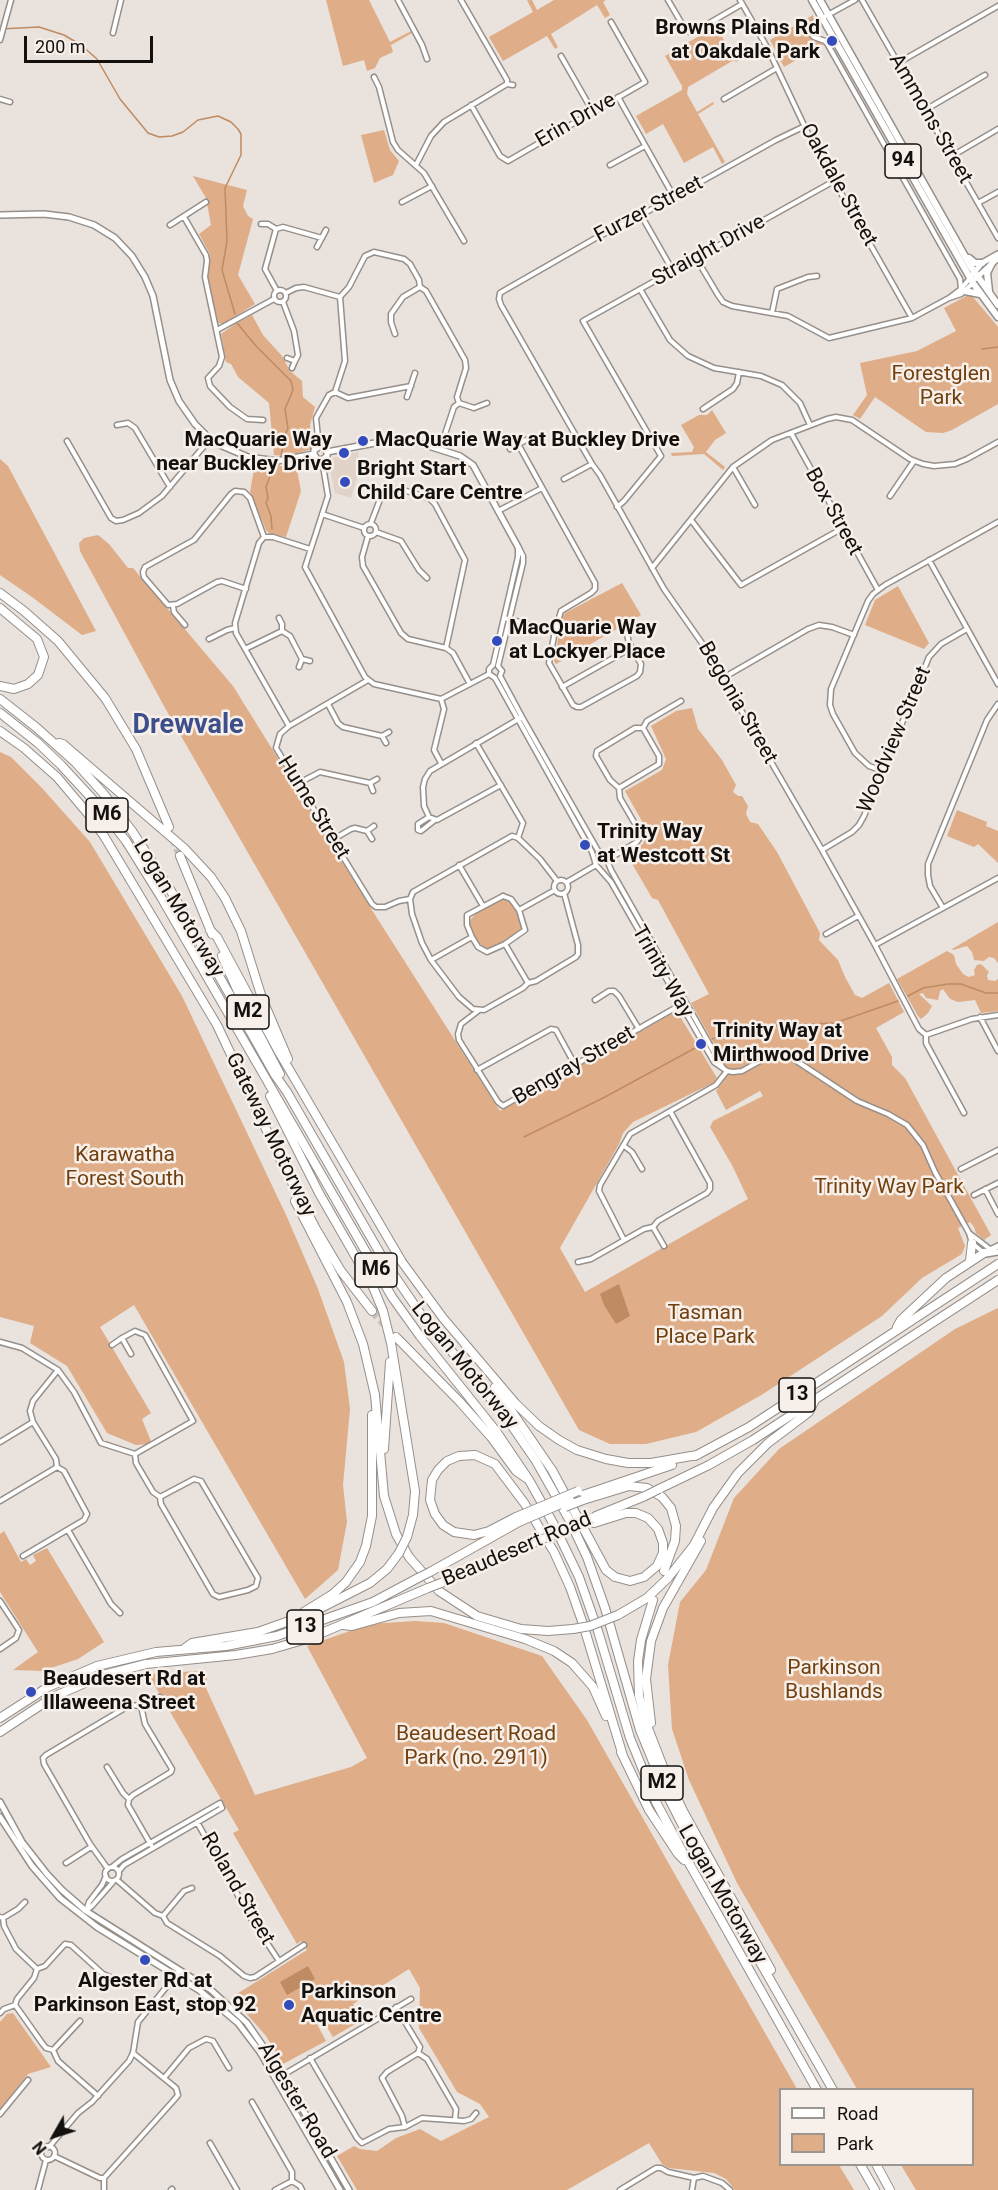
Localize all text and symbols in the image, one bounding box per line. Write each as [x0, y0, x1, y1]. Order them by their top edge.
place label: Browns Plains Rd at Oakdale Park [655, 16, 820, 66]
scale bar [27, 24, 156, 62]
marker: Browns Plains Rd at Oakdale Park [825, 34, 839, 48]
text: 200 m [35, 36, 86, 57]
street label: Ammons Street [883, 50, 977, 188]
street label: Erin Drive [532, 88, 620, 154]
street label: Oakdale Street [794, 119, 882, 251]
road number: 94 [885, 144, 921, 178]
street label: Furzer Street [590, 171, 708, 249]
street label: Straight Drive [648, 210, 770, 292]
park label: Forestglen Park [892, 362, 990, 412]
place label: MacQuarie Way near Buckley Drive [156, 428, 332, 478]
place label: MacQuarie Way at Buckley Drive [375, 428, 680, 454]
marker: MacQuarie Way at Buckley Drive [356, 434, 370, 448]
marker: MacQuarie Way near Buckley Drive [337, 446, 351, 460]
place label: Bright Start Child Care Centre [357, 457, 522, 507]
street label: Box Street [799, 464, 867, 560]
marker: Bright Start Child Care Centre [338, 475, 352, 489]
place label: MacQuarie Way at Lockyer Place [509, 616, 665, 666]
marker: MacQuarie Way at Lockyer Place [490, 634, 504, 648]
street label: Begonia Street [692, 637, 782, 769]
street label: Woodview Street [853, 663, 937, 817]
district label: Drewvale [132, 710, 244, 742]
street label: Hume Street [271, 752, 355, 864]
road number: M6 [86, 798, 128, 832]
place label: Trinity Way at Westcott St [597, 820, 730, 870]
street label: Logan Motorway [127, 835, 229, 983]
marker: Trinity Way at Westcott St [578, 838, 592, 852]
street label: Trinity Way [626, 921, 698, 1023]
road number: M2 [227, 995, 269, 1029]
place label: Trinity Way at Mirthwood Drive [713, 1019, 869, 1069]
street label: Bengray Street [509, 1021, 639, 1111]
marker: Trinity Way at Mirthwood Drive [694, 1037, 708, 1051]
street label: Gateway Motorway [219, 1049, 321, 1221]
park label: Karawatha Forest South [66, 1143, 184, 1193]
park label: Trinity Way Park [814, 1175, 964, 1201]
road number: M6 [355, 1253, 397, 1287]
street label: Logan Motorway [405, 1297, 523, 1435]
park label: Tasman Place Park [655, 1301, 755, 1351]
road number: 13 [779, 1378, 815, 1412]
street label: Beaudesert Road [438, 1507, 596, 1593]
road number: 13 [287, 1610, 323, 1644]
park label: Parkinson Bushlands [785, 1656, 883, 1706]
place label: Beaudesert Rd at Illaweena Street [43, 1667, 205, 1717]
marker: Beaudesert Rd at Illaweena Street [24, 1685, 38, 1699]
park label: Beaudesert Road Park (no. 2911) [396, 1722, 556, 1772]
road number: M2 [641, 1766, 683, 1800]
street label: Logan Motorway [672, 1821, 772, 1969]
street label: Roland Street [195, 1828, 279, 1950]
marker: Algester Rd at Parkinson East, stop 92 [138, 1953, 152, 1967]
place label: Algester Rd at Parkinson East, stop 92 [34, 1969, 256, 2019]
place label: Parkinson Aquatic Centre [301, 1980, 442, 2030]
marker: Parkinson Aquatic Centre [282, 1998, 296, 2012]
street label: Algester Road [251, 2038, 341, 2164]
legend [779, 2088, 974, 2166]
text: Road [837, 2103, 878, 2124]
north arrow [24, 2106, 84, 2166]
text: Park [837, 2133, 873, 2154]
text: N [29, 2137, 51, 2158]

